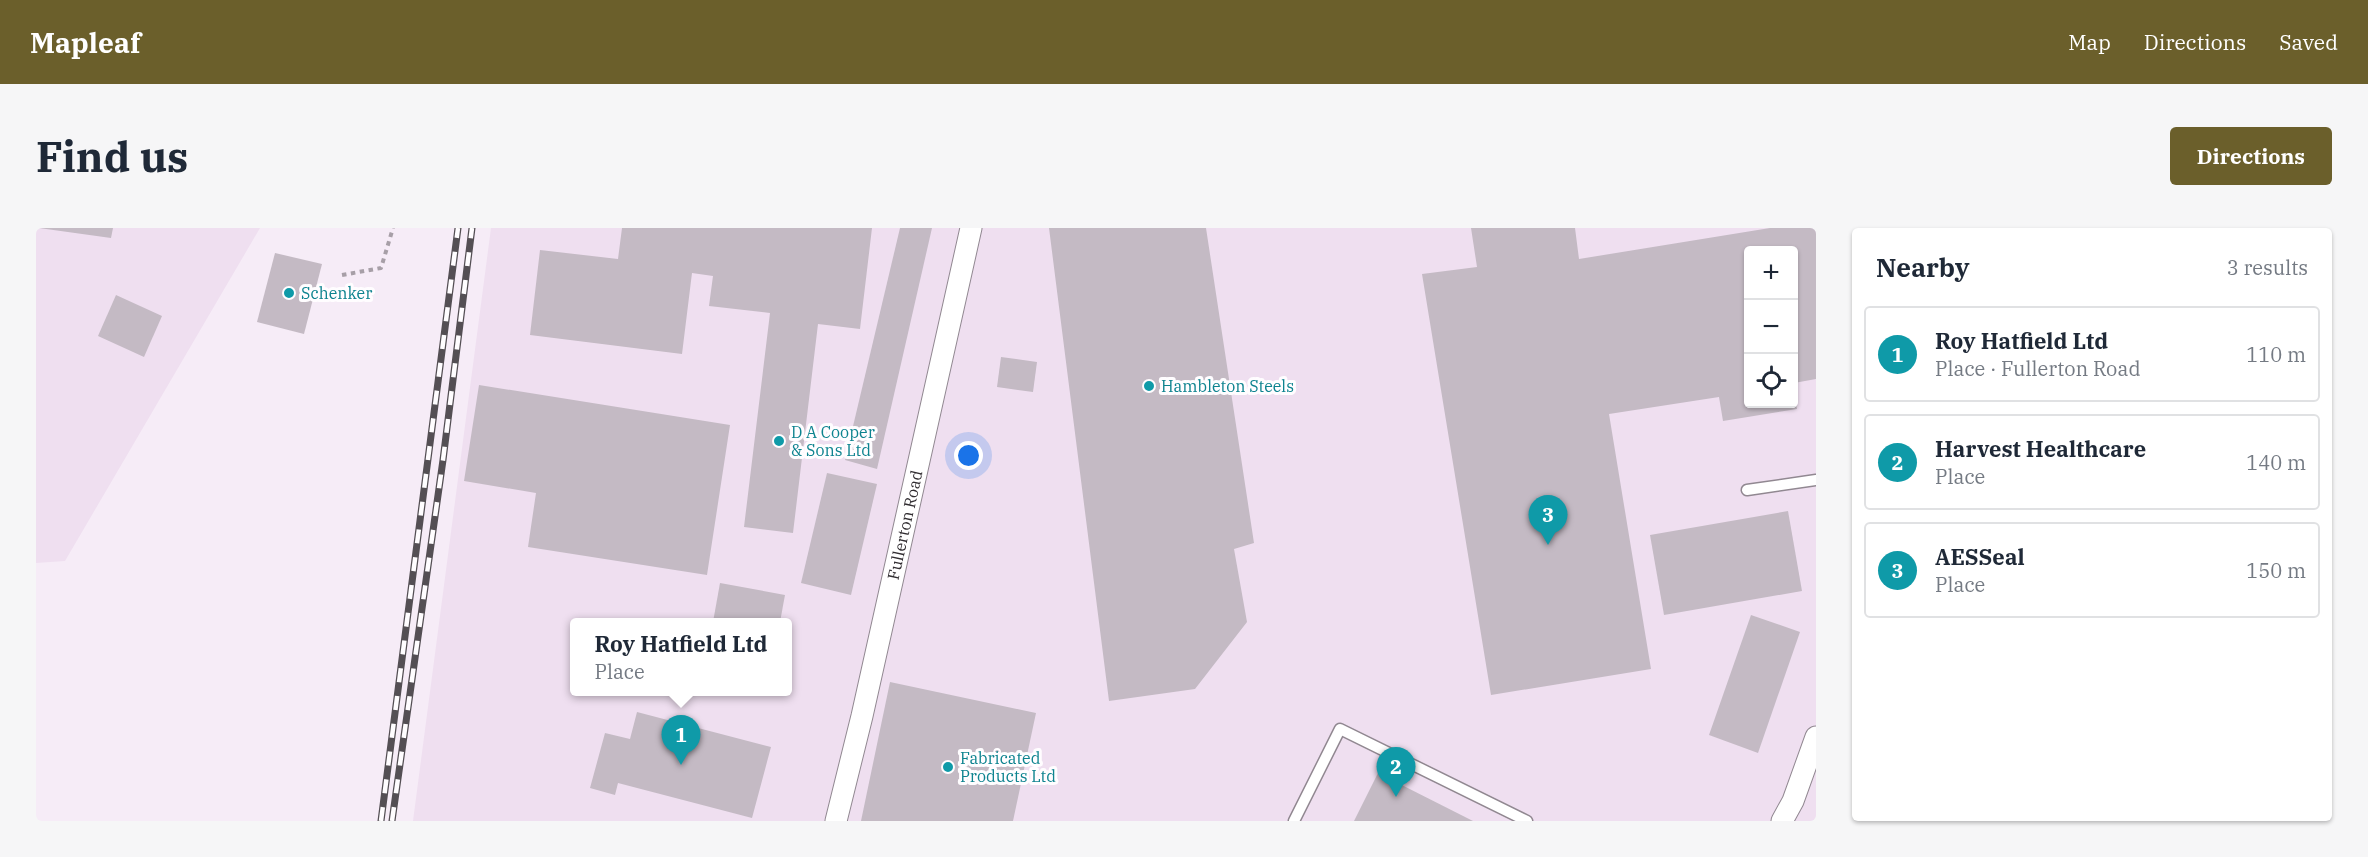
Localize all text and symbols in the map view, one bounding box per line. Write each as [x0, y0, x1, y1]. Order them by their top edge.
text: Mapleaf [30, 24, 141, 61]
text: Map [2068, 28, 2111, 56]
text: Directions [2144, 28, 2246, 56]
text: Saved [2279, 28, 2338, 56]
button: Directions [2170, 127, 2332, 185]
text: Find us [36, 129, 188, 184]
map controls [1744, 246, 1798, 408]
button: + [1744, 246, 1798, 300]
text: Nearby [1876, 250, 1970, 284]
text: 3 results [2227, 254, 2308, 281]
place label: Schenker [301, 283, 372, 303]
marker: Schenker [282, 286, 296, 300]
button: − [1744, 300, 1798, 354]
text: Roy Hatfield Ltd [1935, 326, 2108, 355]
text: 1 [1892, 341, 1904, 368]
text: 110 m [2246, 341, 2306, 368]
button: locate [1744, 354, 1798, 408]
text: Place · Fullerton Road [1935, 355, 2141, 382]
place label: Hambleton Steels [1161, 376, 1294, 396]
marker: Hambleton Steels [1142, 379, 1156, 393]
place label: D A Cooper & Sons Ltd [791, 422, 875, 460]
marker: D A Cooper & Sons Ltd [772, 434, 786, 448]
text: Harvest Healthcare [1935, 434, 2146, 463]
your location [954, 441, 983, 470]
text: 2 [1892, 449, 1904, 476]
text: 140 m [2246, 449, 2306, 476]
text: Place [1935, 463, 1985, 490]
street label: Fullerton Road [883, 468, 927, 582]
pin: 3 [1528, 496, 1568, 545]
text: AESSeal [1935, 542, 2025, 571]
text: 3 [1892, 557, 1904, 584]
text: 150 m [2246, 557, 2306, 584]
text: Place [1935, 571, 1985, 598]
popup [570, 618, 792, 696]
text: Roy Hatfield Ltd [594, 629, 768, 658]
text: Place [594, 658, 645, 685]
pin: 1 [662, 716, 700, 765]
place label: Fabricated Products Ltd [960, 748, 1056, 786]
pin: 2 [1376, 748, 1416, 797]
marker: Fabricated Products Ltd [941, 760, 955, 774]

